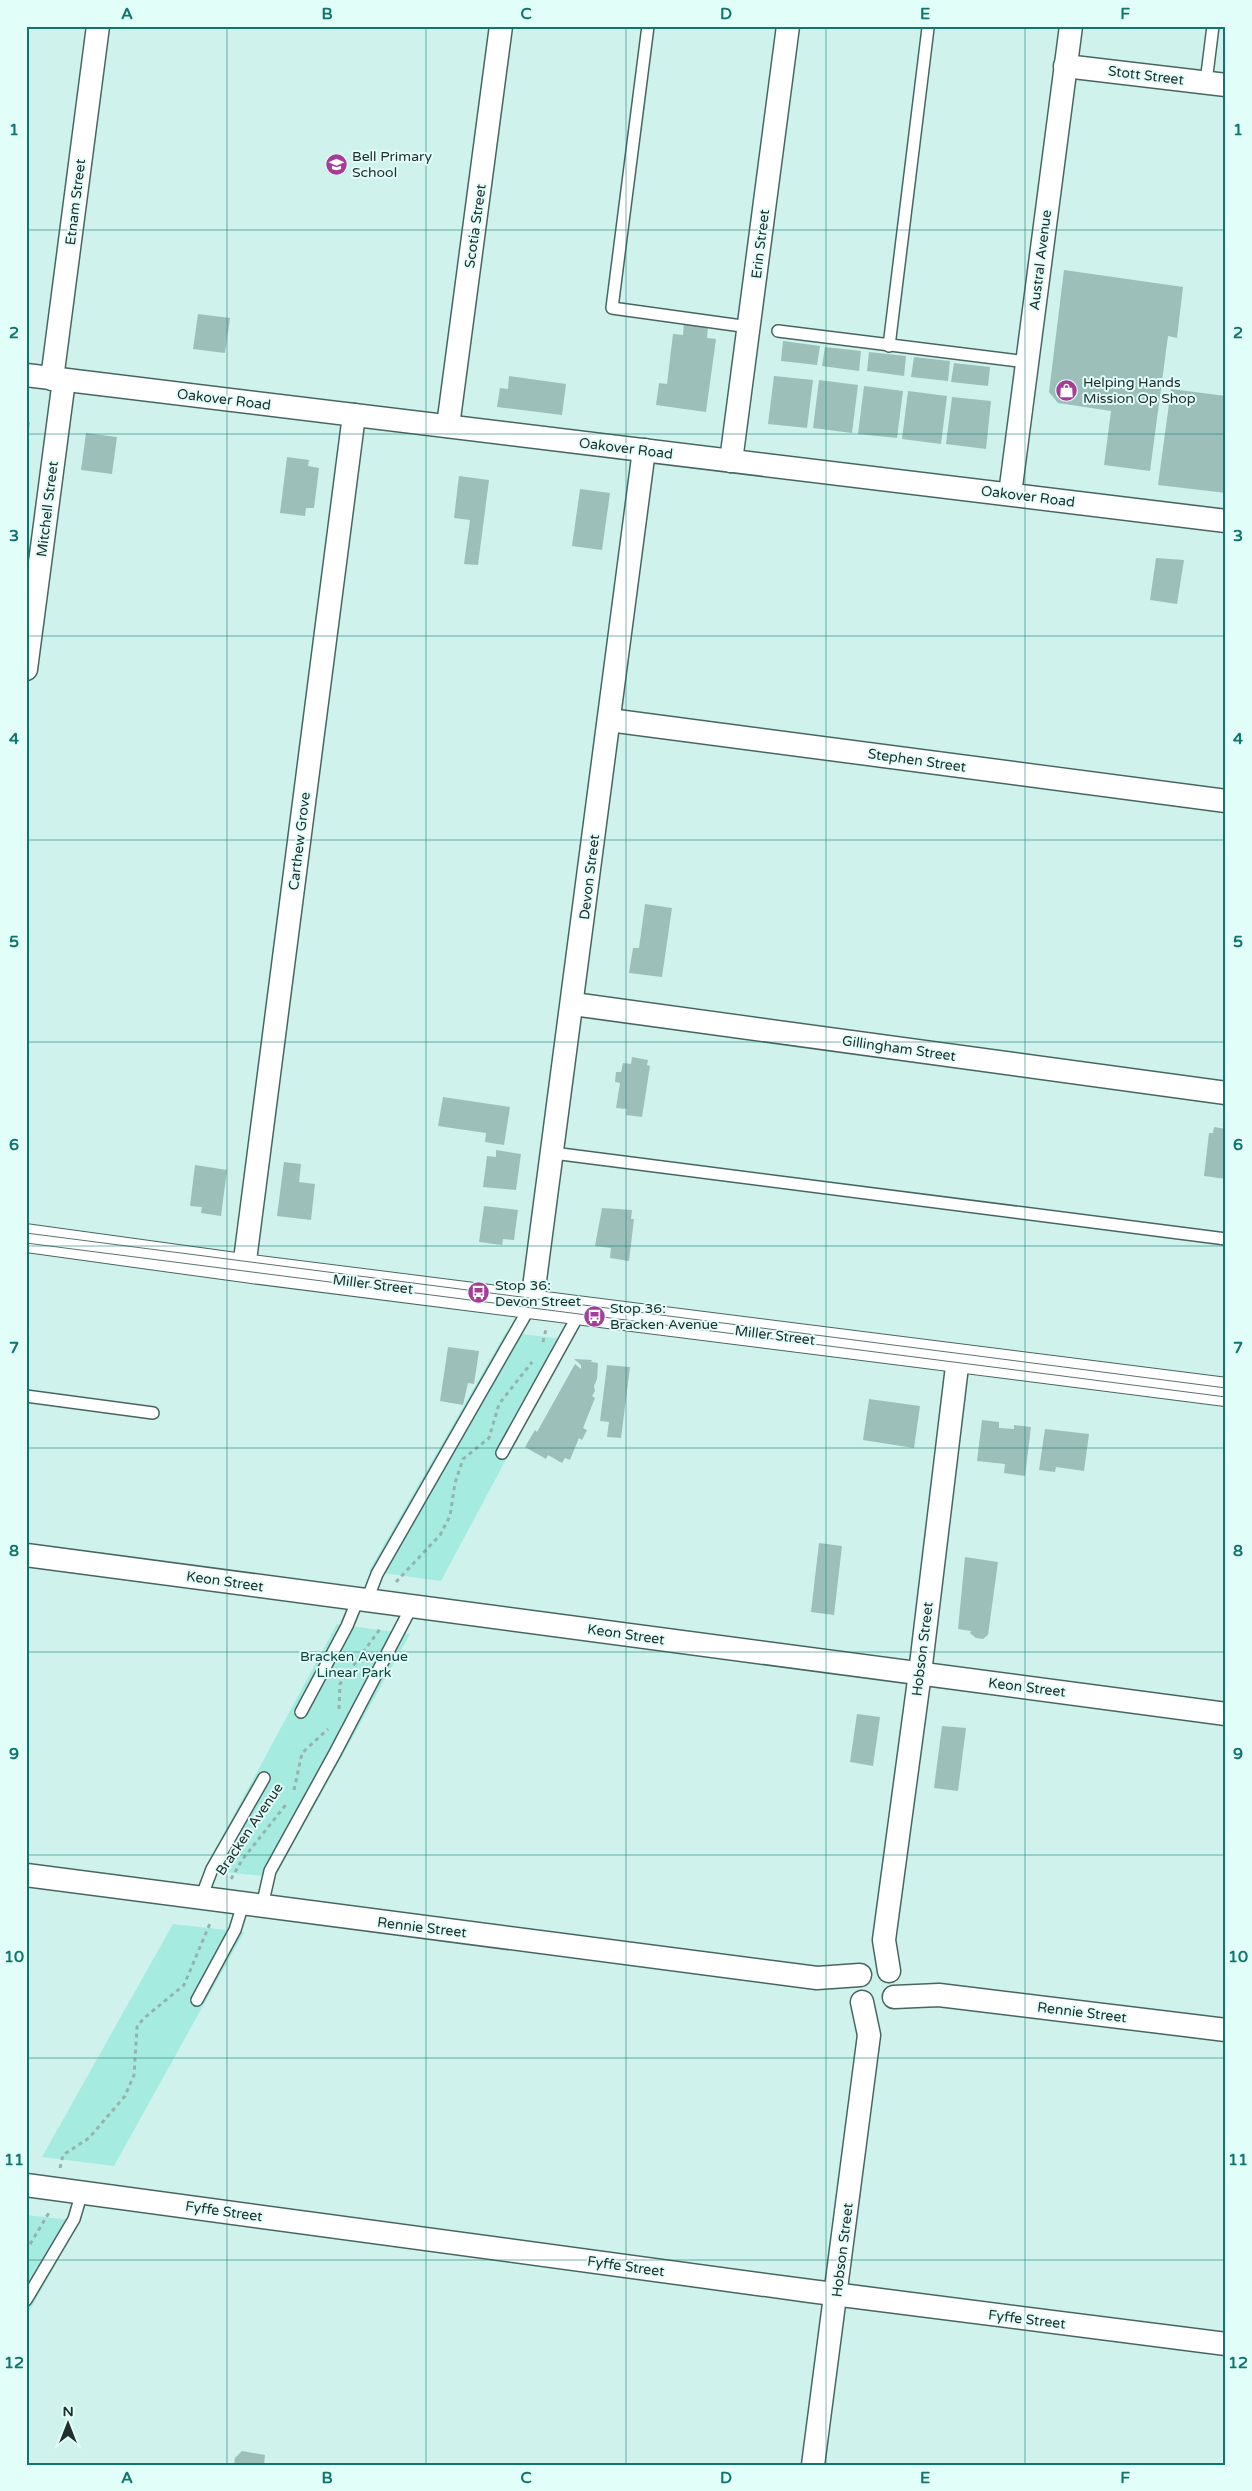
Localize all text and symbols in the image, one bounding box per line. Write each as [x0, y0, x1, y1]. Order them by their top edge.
text: A [121, 4, 133, 24]
text: B [321, 4, 333, 24]
text: C [520, 4, 532, 24]
text: D [720, 4, 732, 24]
text: E [920, 4, 930, 24]
text: F [1120, 4, 1130, 24]
street label: Stott Street [1107, 62, 1186, 89]
text: 1 [9, 120, 19, 140]
text: 1 [1233, 120, 1243, 140]
place label: Bell Primary School [352, 148, 432, 181]
school or university icon: Bell Primary School [324, 152, 348, 176]
street label: Etnam Street [62, 157, 89, 246]
street label: Scotia Street [461, 182, 490, 269]
street label: Erin Street [748, 208, 773, 280]
street label: Austral Avenue [1026, 209, 1055, 311]
text: 2 [9, 323, 19, 343]
text: 2 [1233, 323, 1243, 343]
place label: Helping Hands Mission Op Shop [1083, 374, 1196, 407]
shop icon: Helping Hands Mission Op Shop [1055, 378, 1079, 402]
street label: Oakover Road [176, 385, 272, 414]
street label: Oakover Road [578, 434, 674, 463]
street label: Mitchell Street [33, 459, 62, 558]
street label: Oakover Road [980, 482, 1076, 511]
text: 3 [9, 526, 19, 546]
text: 3 [1233, 526, 1243, 546]
text: 4 [9, 729, 19, 749]
text: 4 [1233, 729, 1243, 749]
street label: Stephen Street [867, 745, 968, 776]
street label: Carthew Grove [285, 791, 314, 891]
street label: Devon Street [576, 833, 603, 921]
text: 5 [9, 932, 19, 952]
text: 5 [1233, 932, 1243, 952]
street label: Gillingham Street [841, 1032, 958, 1065]
text: 6 [9, 1135, 19, 1155]
text: 6 [1233, 1135, 1243, 1155]
street label: Miller Street [332, 1271, 415, 1298]
place label: Stop 36: Devon Street [495, 1277, 582, 1310]
bus stop icon: Stop 36: Devon Street [467, 1281, 491, 1305]
place label: Stop 36: Bracken Avenue [610, 1300, 718, 1333]
bus stop icon: Stop 36: Bracken Avenue [582, 1304, 606, 1328]
street label: Miller Street [734, 1322, 817, 1349]
text: 7 [9, 1338, 19, 1358]
text: 7 [1233, 1338, 1243, 1358]
text: 8 [9, 1541, 19, 1561]
text: 8 [1233, 1541, 1243, 1561]
street label: Keon Street [185, 1568, 265, 1595]
street label: Hobson Street [908, 1600, 937, 1697]
street label: Keon Street [586, 1621, 666, 1648]
park label: Bracken Avenue Linear Park [300, 1648, 408, 1681]
street label: Keon Street [987, 1674, 1067, 1701]
text: 9 [9, 1744, 19, 1764]
text: 9 [1233, 1744, 1243, 1764]
street label: Bracken Avenue [212, 1780, 287, 1879]
street label: Rennie Street [376, 1914, 468, 1941]
text: 10 [4, 1947, 24, 1967]
text: 10 [1228, 1947, 1248, 1967]
street label: Rennie Street [1036, 1999, 1128, 2026]
text: 11 [4, 2150, 24, 2170]
text: 11 [1228, 2150, 1248, 2170]
street label: Fyffe Street [184, 2198, 264, 2225]
street label: Hobson Street [828, 2201, 857, 2298]
street label: Fyffe Street [586, 2253, 666, 2280]
street label: Fyffe Street [987, 2306, 1067, 2333]
text: 12 [4, 2353, 24, 2373]
text: 12 [1228, 2353, 1248, 2373]
north arrow [42, 2398, 92, 2448]
text: N [62, 2403, 74, 2420]
text: A [121, 2468, 133, 2488]
text: B [321, 2468, 333, 2488]
text: C [520, 2468, 532, 2488]
text: D [720, 2468, 732, 2488]
text: E [920, 2468, 930, 2488]
text: F [1120, 2468, 1130, 2488]

